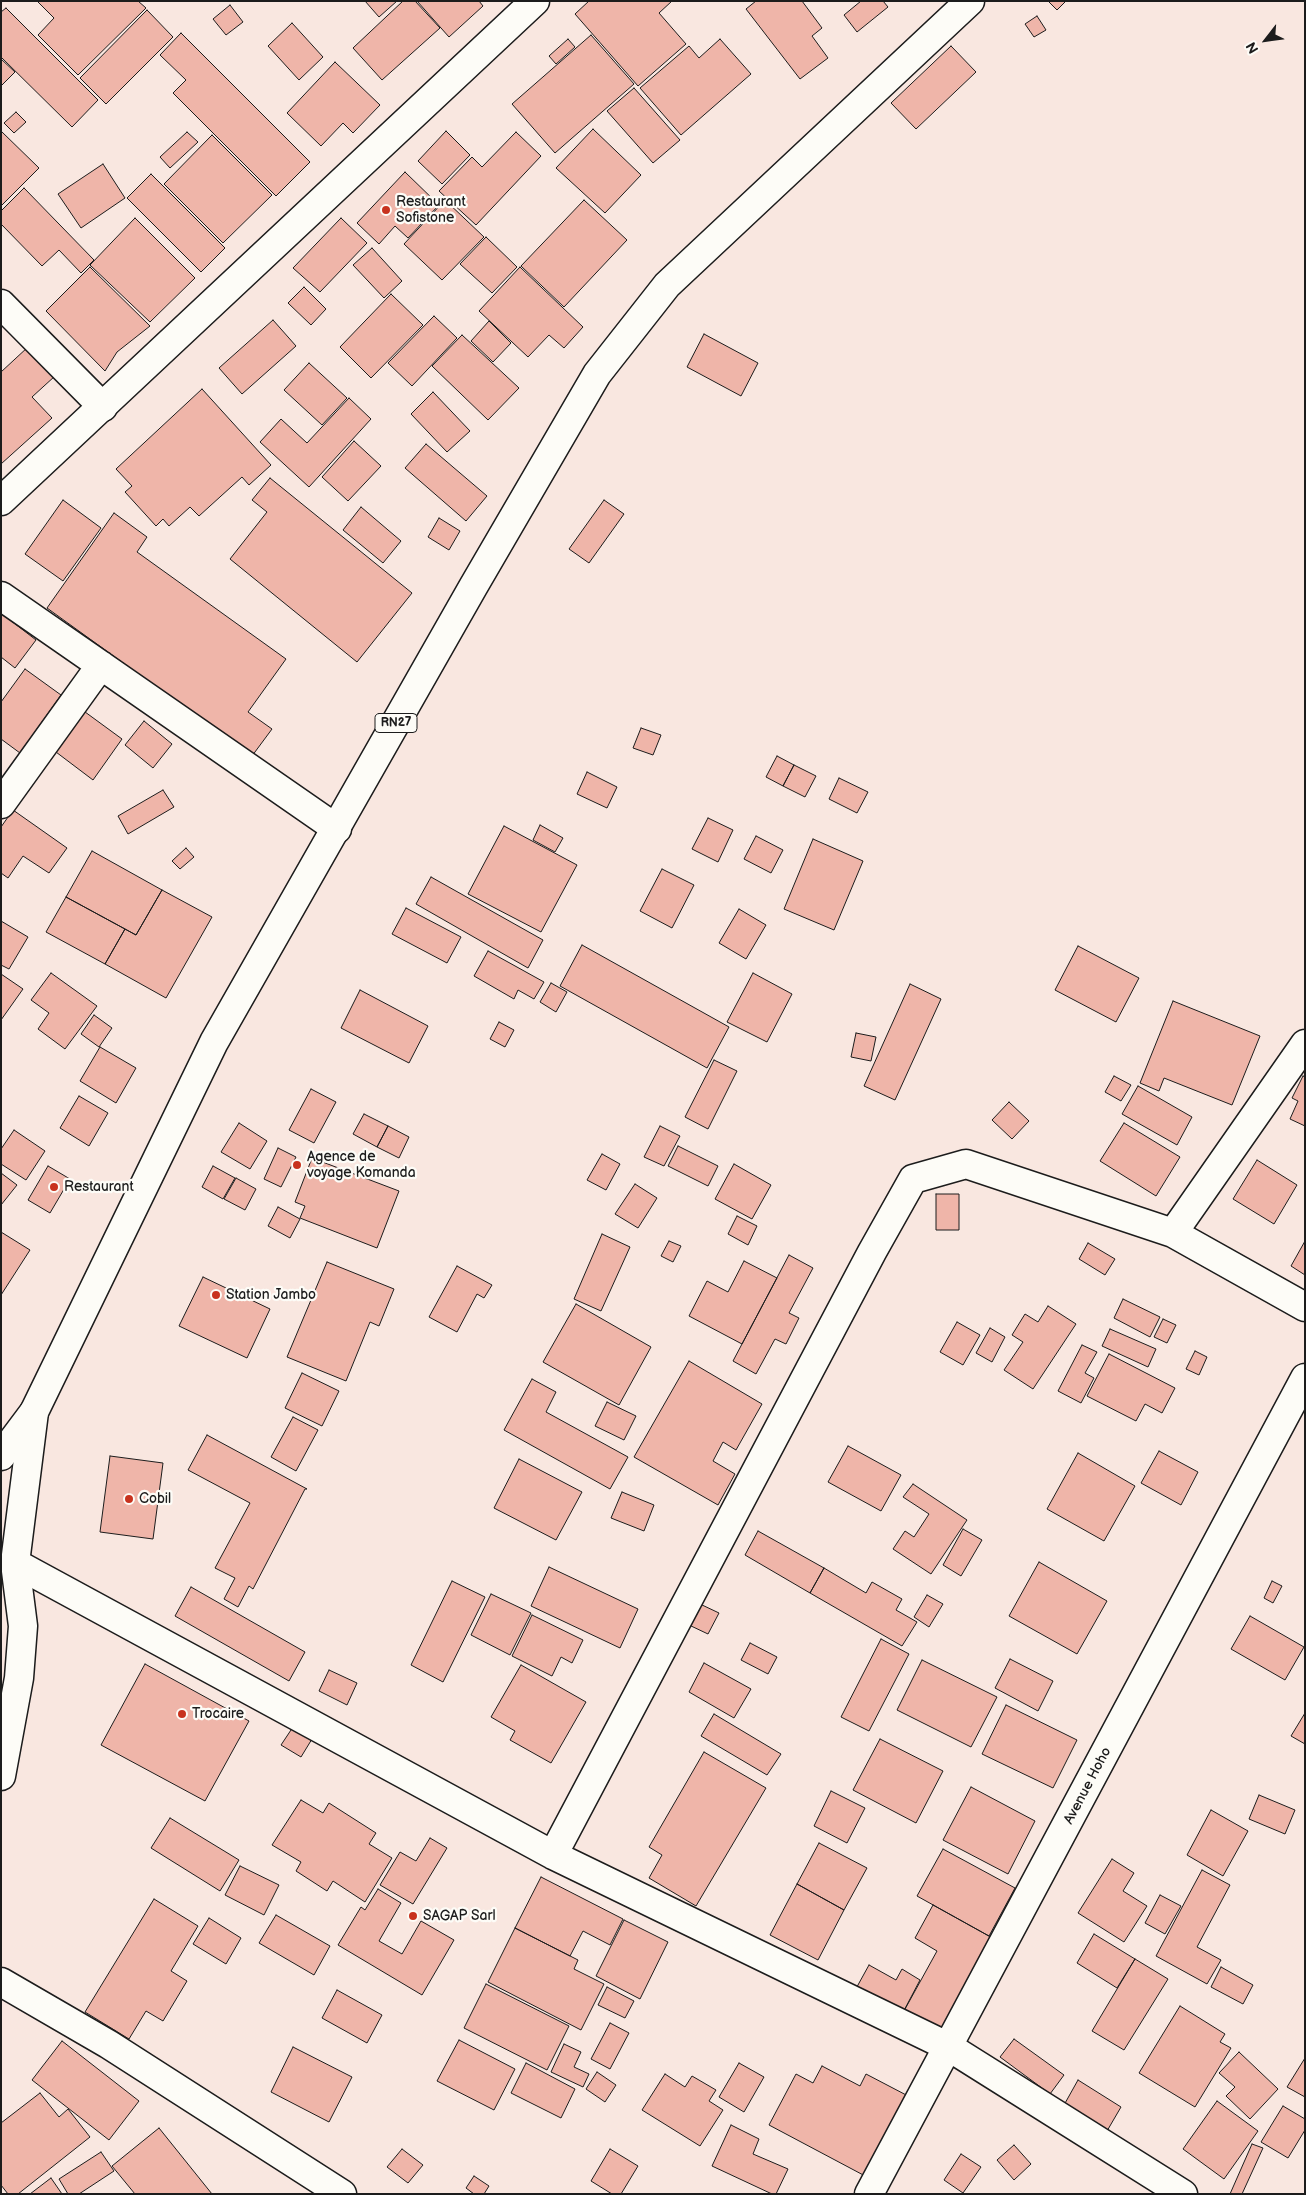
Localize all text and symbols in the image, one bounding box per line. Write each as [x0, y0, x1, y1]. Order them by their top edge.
north arrow [1241, 15, 1291, 65]
text: N [1243, 39, 1263, 57]
place label: Restaurant Sofistone [396, 194, 466, 226]
marker: Restaurant Sofistone [380, 204, 392, 216]
road number: RN27 [375, 714, 417, 732]
place label: Agence de voyage Komanda [307, 1149, 416, 1182]
marker: Agence de voyage Komanda [291, 1159, 303, 1171]
place label: Restaurant [64, 1179, 134, 1195]
marker: Restaurant [48, 1181, 60, 1193]
place label: Station Jambo [226, 1287, 316, 1303]
marker: Station Jambo [210, 1289, 222, 1301]
place label: Cobil [139, 1491, 171, 1507]
marker: Cobil [123, 1493, 135, 1505]
place label: Trocaire [192, 1706, 244, 1722]
marker: Trocaire [176, 1708, 188, 1720]
street label: Avenue Hoho [1061, 1745, 1115, 1827]
place label: SAGAP Sarl [423, 1908, 496, 1924]
marker: SAGAP Sarl [407, 1910, 419, 1922]

